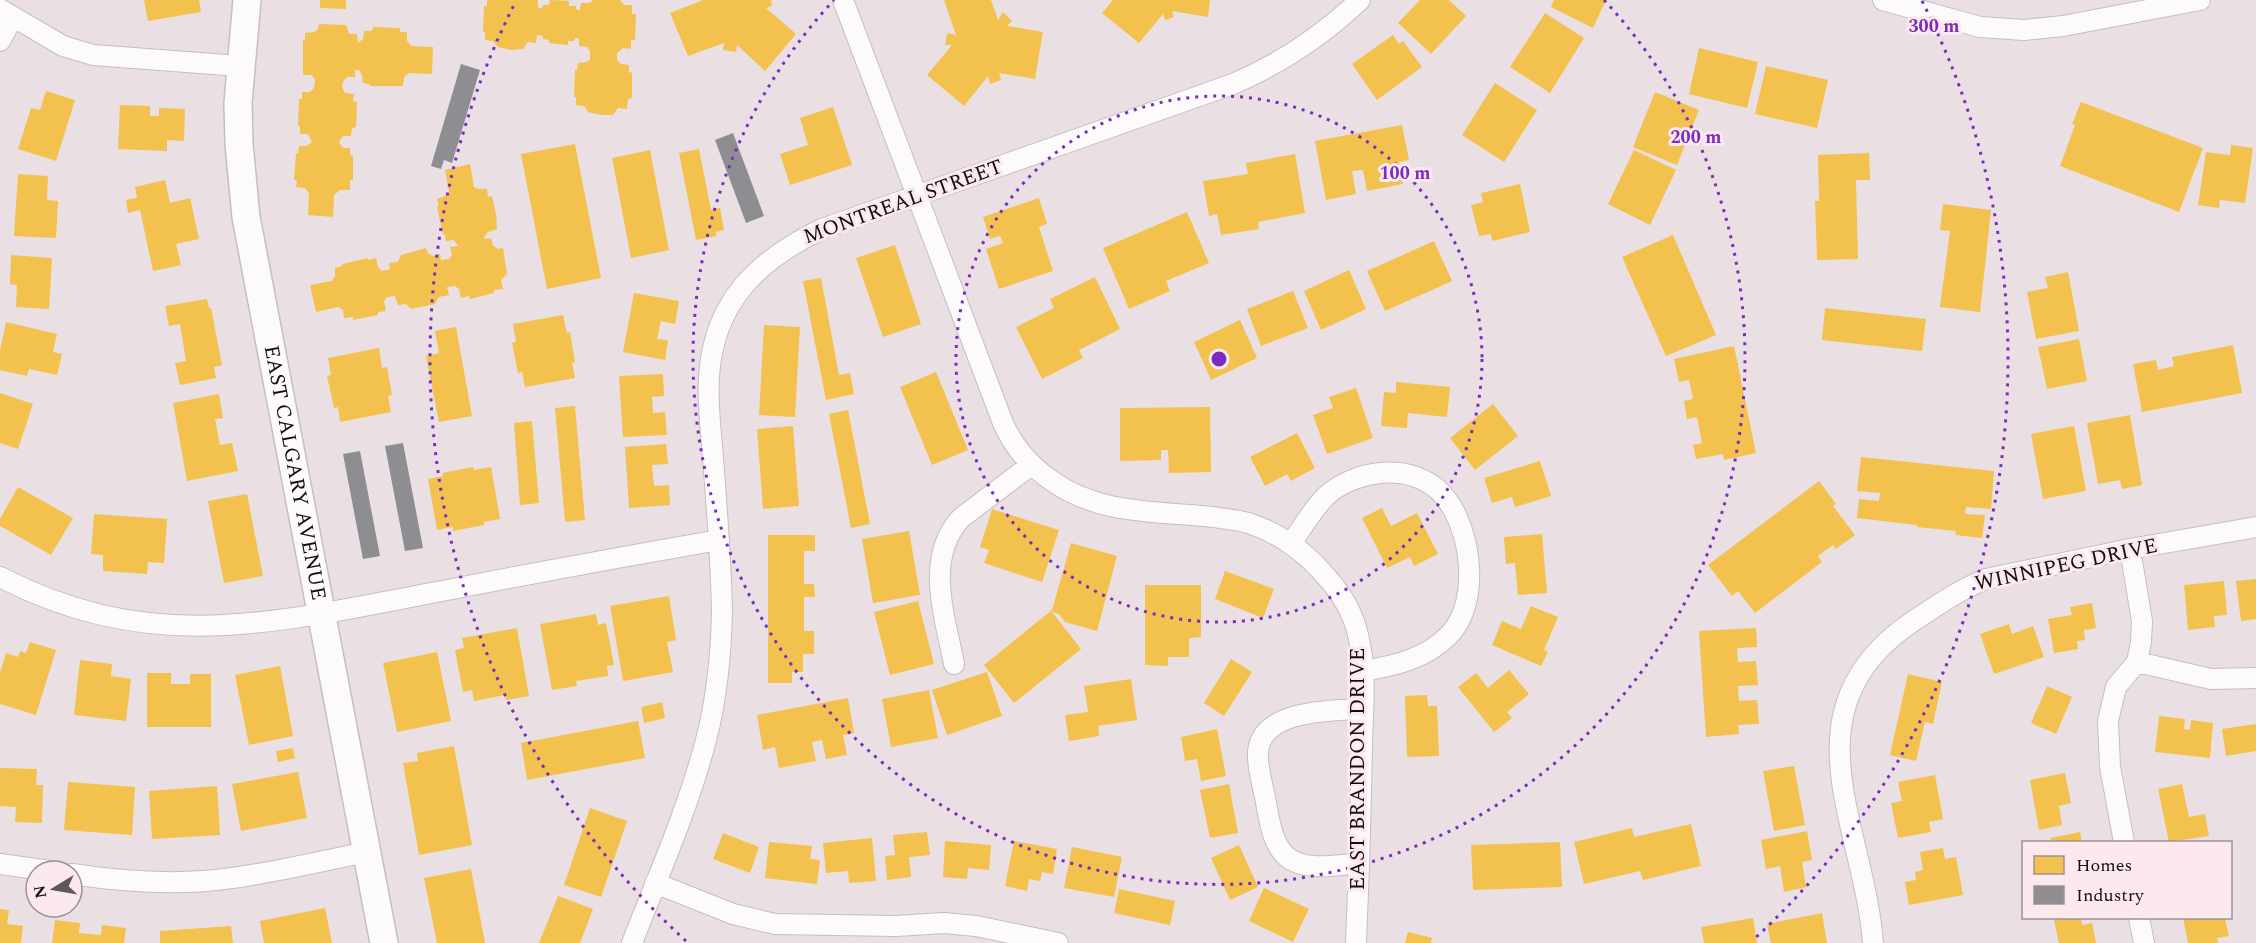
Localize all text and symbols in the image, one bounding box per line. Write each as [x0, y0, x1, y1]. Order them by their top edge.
text: 300 m [1908, 13, 1960, 40]
text: 200 m [1670, 124, 1722, 151]
street label: MONTREAL STREET [799, 151, 1007, 253]
text: 100 m [1379, 160, 1431, 187]
street label: EAST CALGARY AVENUE [255, 342, 335, 603]
centre of rings [1209, 349, 1229, 369]
street label: WINNIPEG DRIVE [1972, 530, 2160, 600]
street label: EAST BRANDON DRIVE [1342, 647, 1374, 891]
legend [2022, 841, 2232, 919]
text: Homes [2076, 852, 2132, 879]
north arrow [24, 859, 84, 919]
text: Industry [2076, 882, 2145, 909]
text: N [27, 883, 53, 900]

